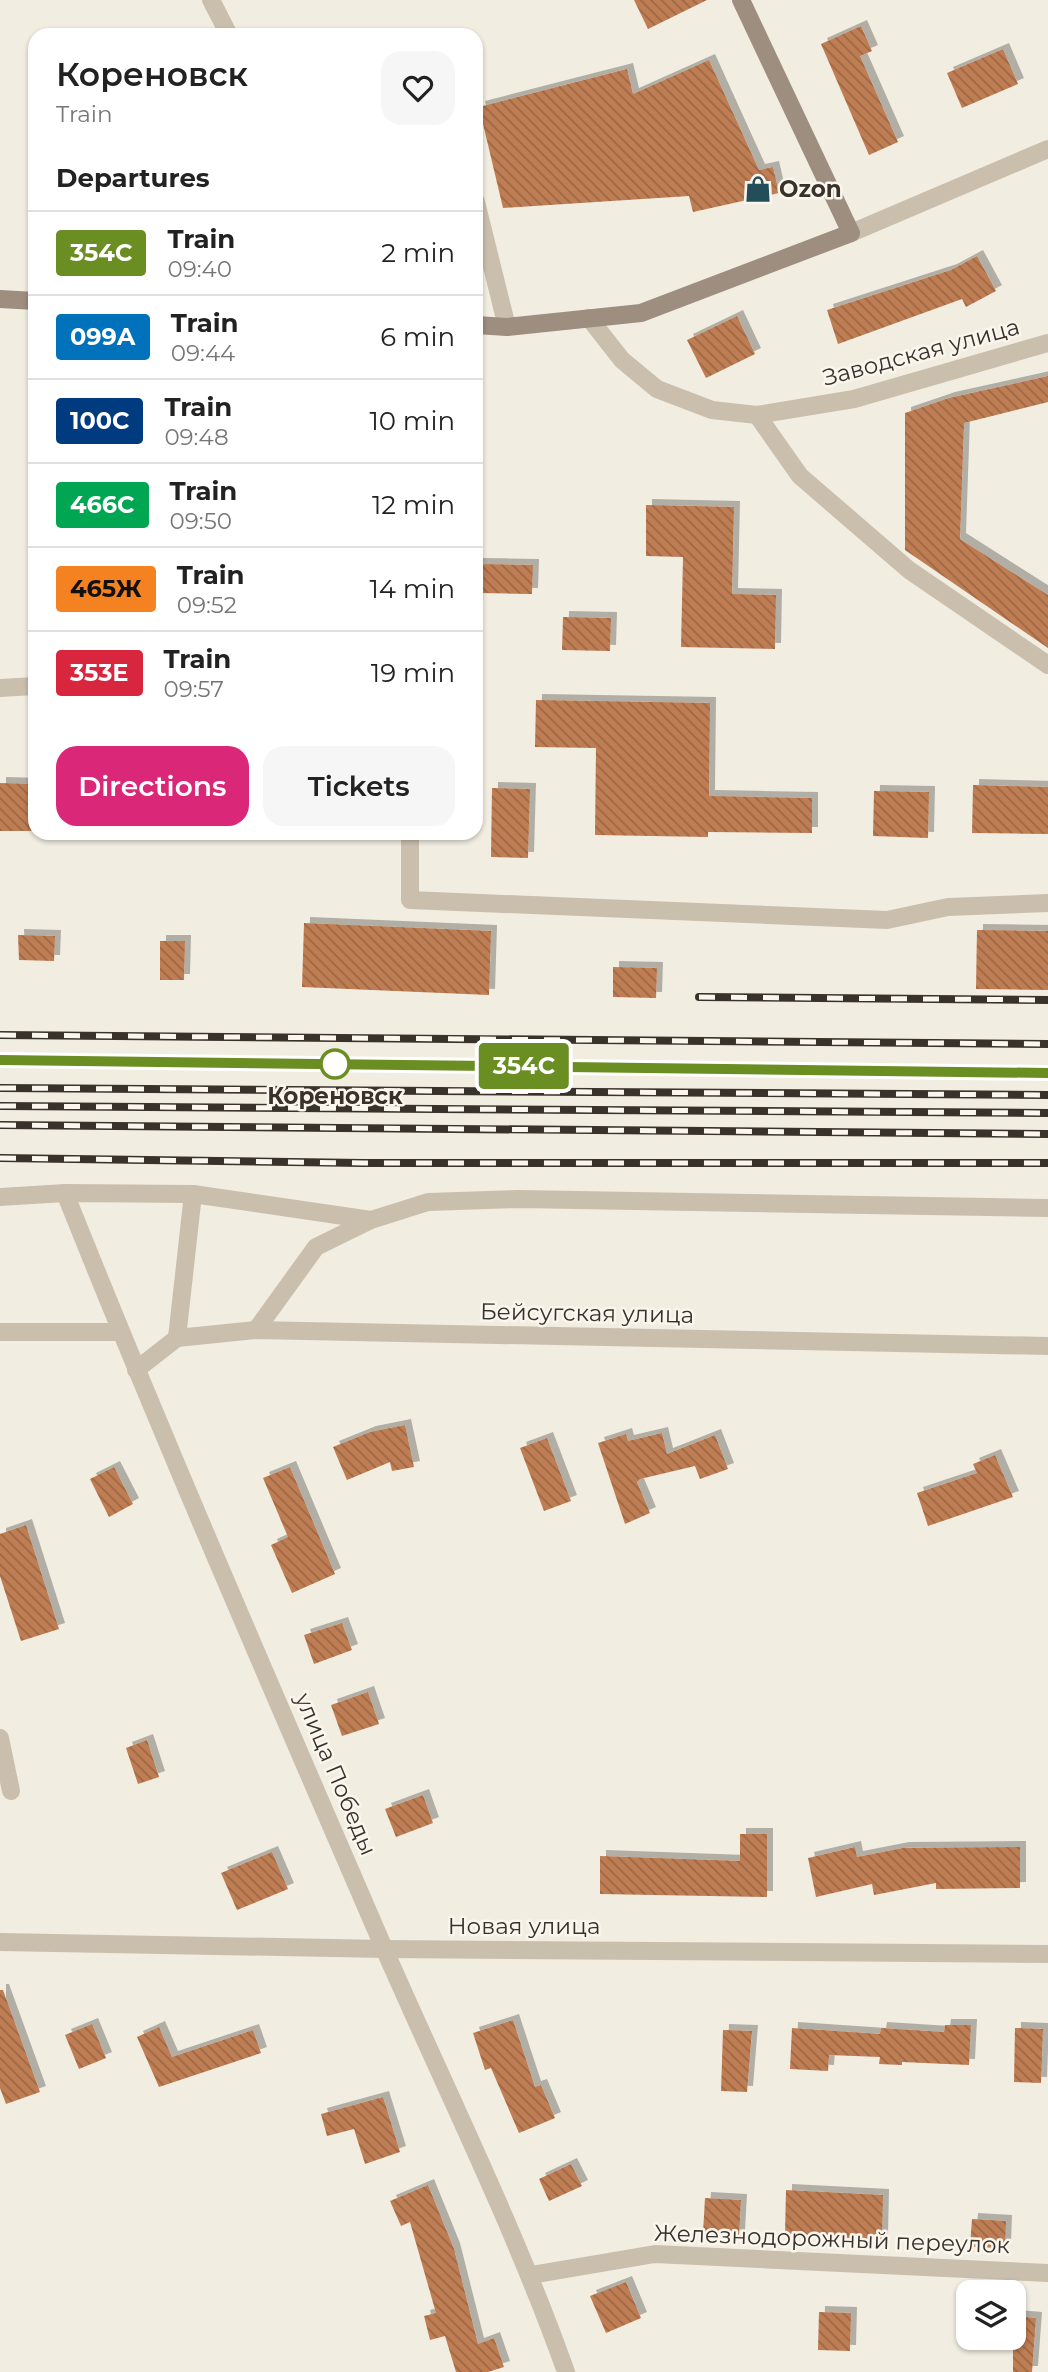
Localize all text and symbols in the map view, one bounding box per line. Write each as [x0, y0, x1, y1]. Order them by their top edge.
button: heart [381, 51, 455, 125]
text: Кореновск [56, 54, 248, 94]
text: Train [56, 100, 112, 128]
text: Departures [56, 162, 210, 194]
shop icon: Ozon [743, 174, 773, 204]
place label: Ozon [779, 175, 842, 203]
text: Train [167, 223, 235, 255]
text: 2 min [381, 237, 455, 269]
text: 354С [70, 238, 132, 267]
text: 09:40 [167, 255, 232, 283]
text: Train [171, 307, 239, 339]
street label: Заводская улица [820, 312, 1022, 392]
text: 6 min [380, 321, 455, 353]
text: 099А [70, 322, 136, 351]
text: 09:44 [171, 339, 235, 367]
text: Train [164, 391, 232, 423]
text: 10 min [369, 405, 455, 437]
text: 100C [70, 406, 129, 435]
text: 09:48 [164, 423, 229, 451]
text: Train [170, 475, 237, 507]
text: 12 min [372, 489, 455, 521]
text: 466С [70, 490, 135, 519]
text: 09:50 [170, 507, 232, 535]
text: Train [177, 559, 244, 591]
text: 14 min [369, 573, 455, 605]
text: 465Ж [70, 574, 142, 603]
text: 09:52 [177, 591, 237, 619]
text: Train [164, 643, 231, 675]
text: 19 min [371, 657, 455, 689]
text: 353Е [70, 658, 129, 687]
text: 09:57 [164, 675, 224, 703]
button: Directions [56, 746, 249, 826]
button: Tickets [263, 746, 455, 826]
line badge: 354С [475, 1043, 573, 1089]
marker: Кореновск [320, 1049, 350, 1079]
text: 354С [493, 1051, 555, 1080]
place label: Кореновск [267, 1082, 403, 1110]
street label: Бейсугская улица [480, 1297, 694, 1329]
street label: улица Победы [289, 1688, 383, 1859]
street label: Новая улица [448, 1912, 600, 1940]
street label: Железнодорожный переулок [654, 2219, 1011, 2259]
map controls [956, 2280, 1026, 2350]
button: layers [956, 2280, 1026, 2350]

